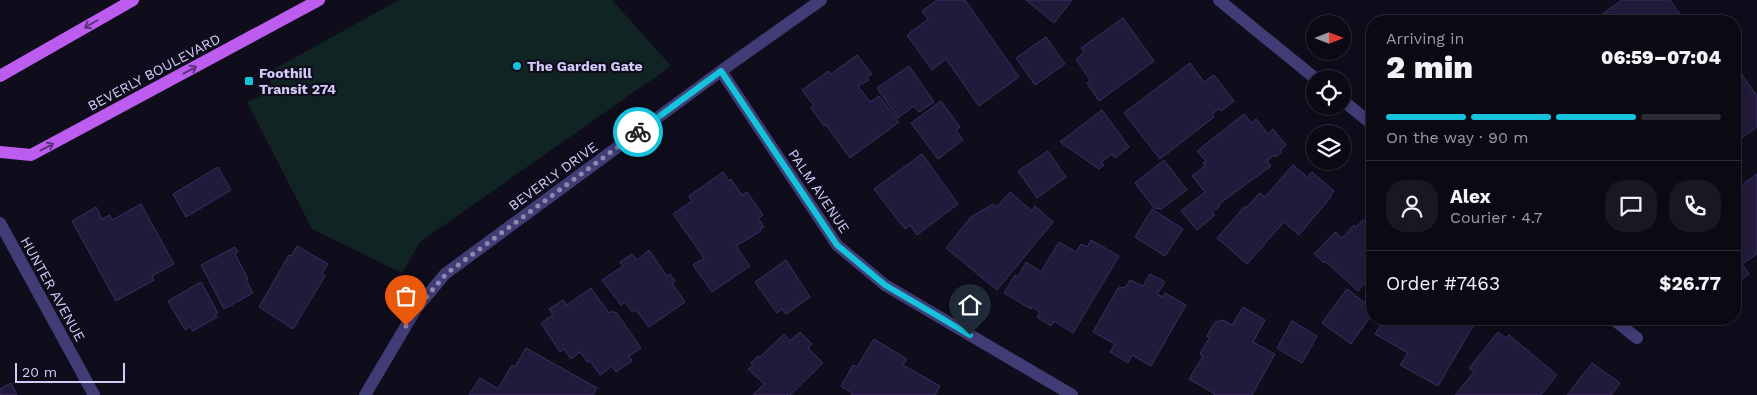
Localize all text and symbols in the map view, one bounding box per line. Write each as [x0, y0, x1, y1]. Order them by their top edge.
north arrow [1306, 15, 1351, 60]
map controls [1306, 15, 1351, 170]
one-way arrow [83, 19, 98, 29]
text: Arriving in [1386, 29, 1464, 48]
street label: BEVERLY BOULEVARD [85, 30, 223, 114]
text: 06:59–07:04 [1601, 46, 1721, 69]
text: 2 min [1386, 48, 1473, 86]
place label: The Garden Gate [527, 58, 643, 74]
marker: The Garden Gate [511, 60, 523, 72]
one-way arrow [182, 65, 197, 75]
place label: Foothill Transit 274 [259, 65, 336, 97]
button: locate [1306, 70, 1351, 115]
marker: Foothill Transit 274 [243, 75, 255, 87]
courier [613, 107, 663, 157]
icon: bike [624, 118, 652, 146]
button: layers [1306, 125, 1351, 170]
text: On the way · 90 m [1386, 128, 1529, 147]
street label: BEVERLY DRIVE [505, 138, 601, 214]
one-way arrow [39, 142, 54, 152]
street label: PALM AVENUE [785, 146, 853, 236]
button: person [1386, 180, 1438, 232]
button: chat [1605, 180, 1657, 232]
button: phone [1669, 180, 1721, 232]
text: Alex [1450, 185, 1491, 208]
text: Courier · 4.7 [1450, 208, 1543, 227]
street label: HUNTER AVENUE [18, 234, 88, 344]
text: Order #7463 [1386, 272, 1500, 295]
text: $26.77 [1659, 272, 1721, 295]
pin [385, 275, 427, 326]
icon: bag [392, 282, 420, 310]
pin [949, 284, 991, 335]
icon: home [956, 291, 984, 319]
scale bar [15, 360, 125, 383]
text: 20 m [22, 364, 57, 380]

